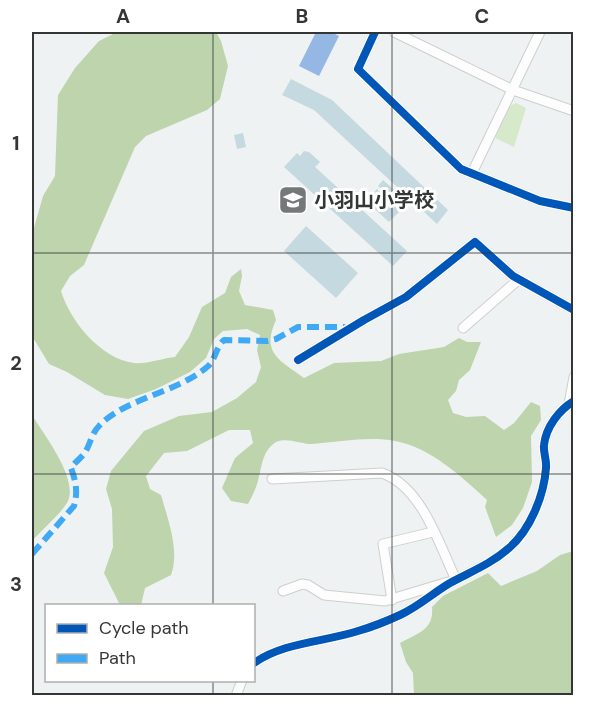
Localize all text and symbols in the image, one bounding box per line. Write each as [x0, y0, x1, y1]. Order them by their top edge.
text: A [116, 3, 130, 29]
text: B [296, 3, 308, 29]
text: C [475, 3, 489, 29]
text: 1 [12, 130, 20, 156]
school or university icon: 小羽山小学校 [277, 184, 309, 216]
place label: 小羽山小学校 [314, 187, 434, 213]
text: 2 [10, 350, 22, 376]
text: 3 [10, 571, 22, 597]
legend [45, 604, 255, 682]
text: Cycle path [99, 616, 189, 640]
text: Path [99, 646, 136, 670]

